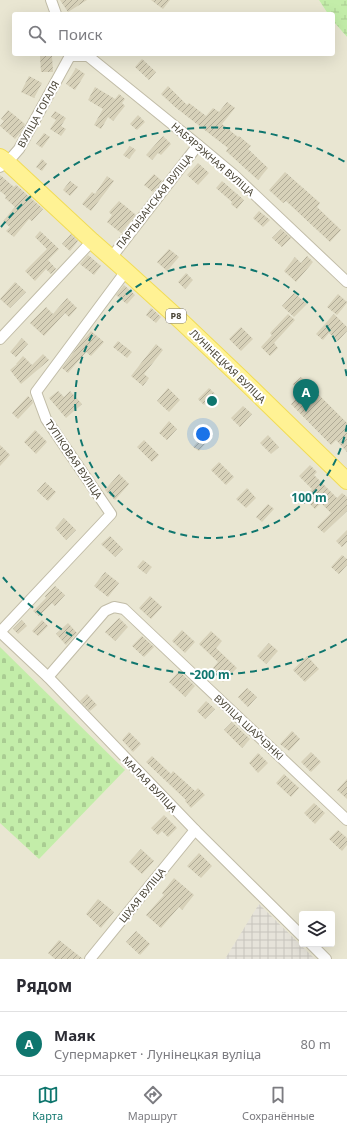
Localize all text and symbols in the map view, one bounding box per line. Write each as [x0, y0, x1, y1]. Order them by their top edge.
search box [12, 12, 335, 56]
icon: search [26, 23, 48, 45]
text: Поиск [58, 24, 103, 44]
street label: ВУЛІЦА ГОГАЛЯ [14, 78, 62, 150]
street label: НАБЯРЭЖНАЯ ВУЛІЦА [168, 119, 258, 199]
street label: ПАРТЫЗАНСКАЯ ВУЛІЦА [113, 150, 196, 251]
road number: Р8 [166, 309, 186, 323]
street label: ЛУНІНЕЦКАЯ ВУЛІЦА [187, 326, 270, 406]
pin: A [293, 379, 319, 412]
centre of rings [205, 394, 219, 408]
street label: ТУПІКОВАЯ ВУЛІЦА [42, 417, 106, 502]
your location [193, 424, 213, 444]
text: 100 m [291, 489, 327, 506]
text: 200 m [194, 666, 230, 683]
street label: ВУЛІЦА ШАЎЧЭНКІ [211, 691, 287, 763]
street label: МАЛАЯ ВУЛІЦА [120, 753, 181, 816]
street label: ЦІХАЯ ВУЛІЦА [116, 864, 169, 925]
map controls [299, 911, 335, 947]
button: layers [299, 911, 335, 947]
text: Рядом [16, 974, 72, 997]
text: Маяк [54, 1025, 95, 1045]
text: A [25, 1035, 34, 1053]
text: 80 m [301, 1035, 331, 1053]
text: Супермаркет · Лунінецкая вуліца [54, 1045, 261, 1063]
tab: Карта [32, 1084, 63, 1123]
tab: Маршрут [128, 1084, 177, 1123]
tab: Сохранённые [242, 1084, 315, 1123]

